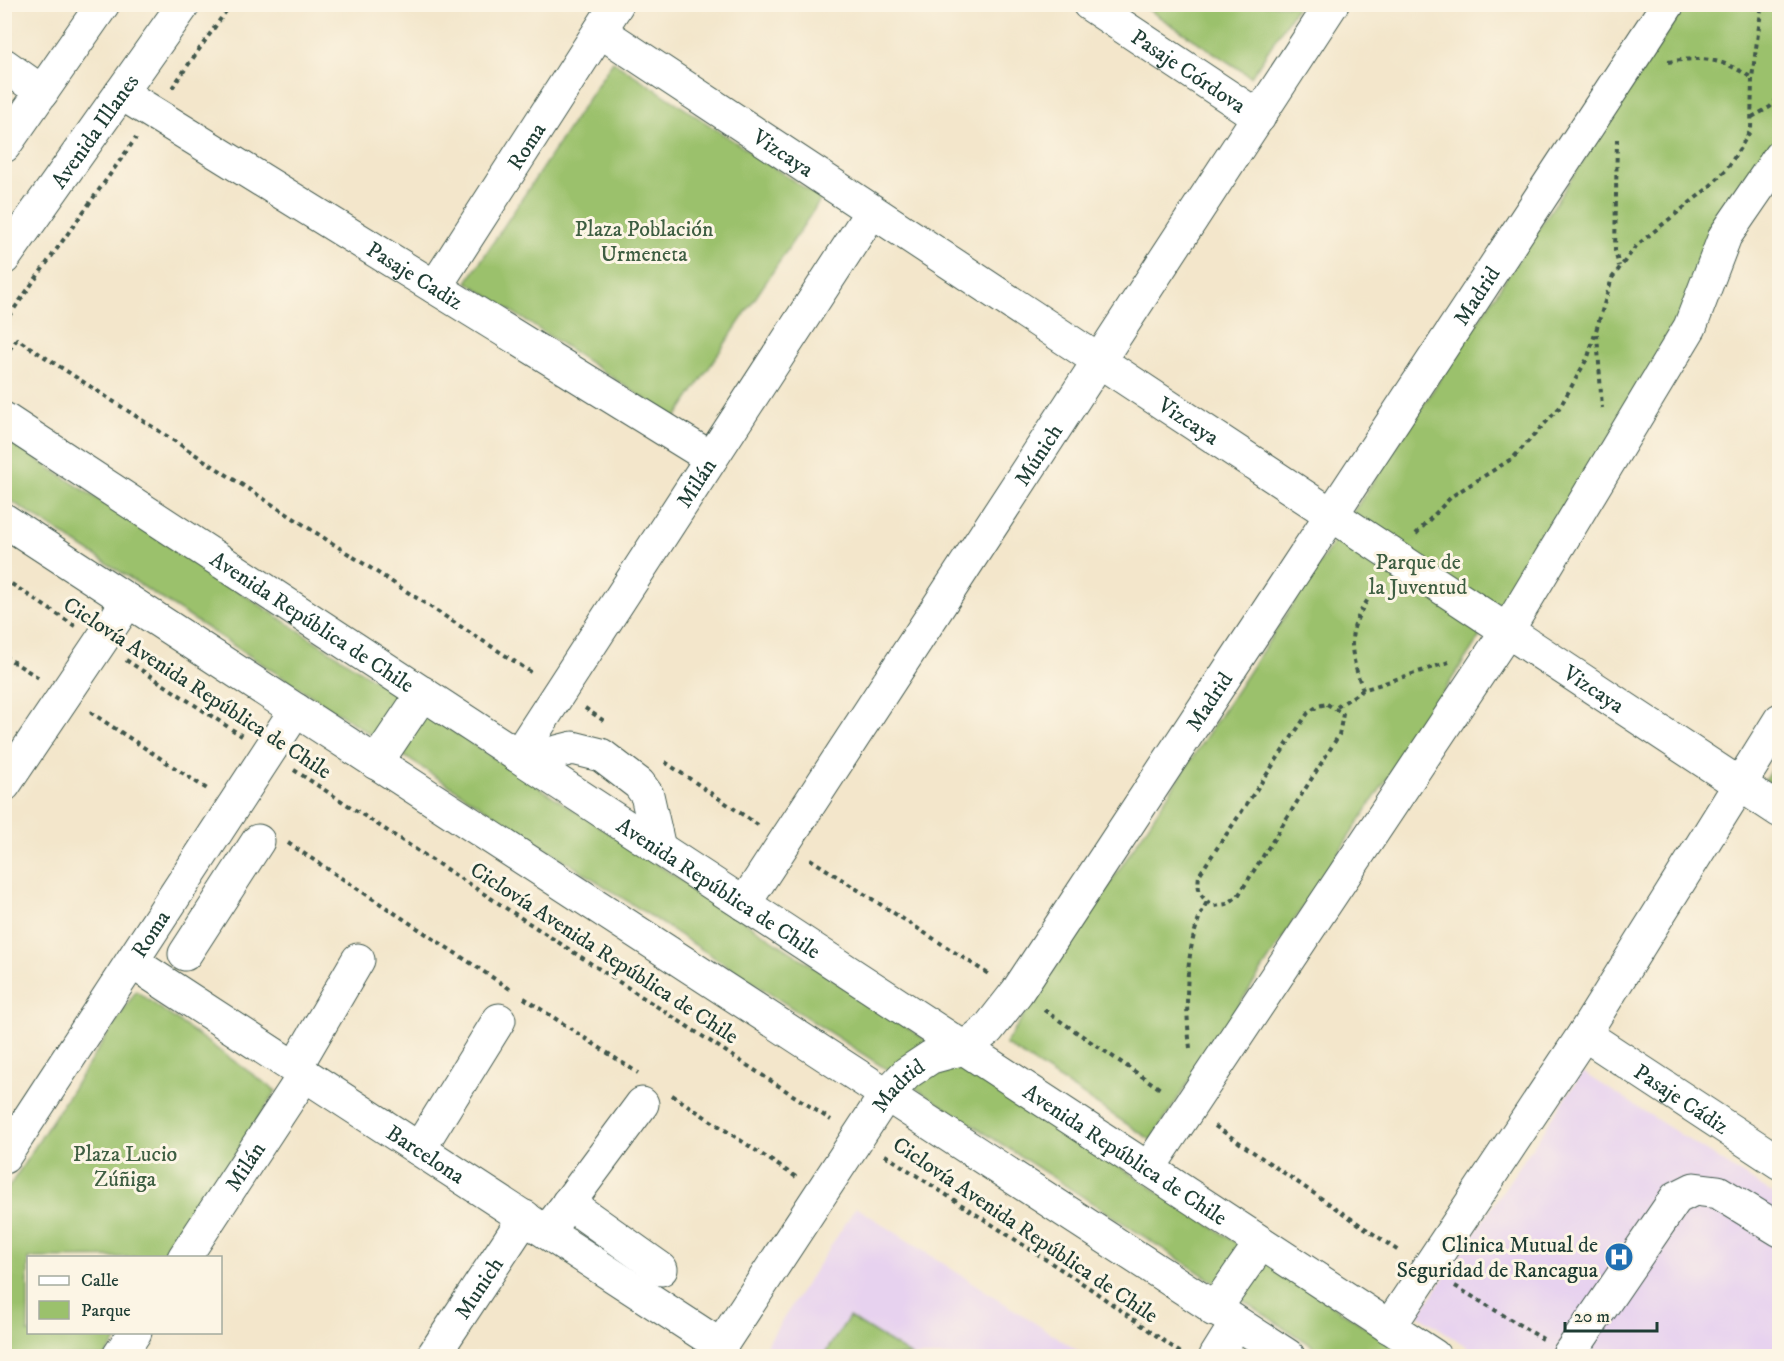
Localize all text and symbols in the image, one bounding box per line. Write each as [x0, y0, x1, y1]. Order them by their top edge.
street label: Pasaje Córdova [1126, 24, 1251, 120]
street label: Avenida Illanes [46, 69, 145, 194]
street label: Roma [502, 117, 553, 175]
street label: Vizcaya [746, 123, 819, 184]
park label: Plaza Población Urmeneta [575, 216, 714, 268]
street label: Pasaje Cadiz [361, 236, 468, 316]
street label: Madrid [1448, 261, 1507, 331]
street label: Vizcaya [1152, 391, 1224, 452]
street label: Múnich [1009, 419, 1069, 491]
street label: Milán [671, 453, 723, 513]
street label: Avenida República de Chile [205, 546, 419, 699]
park label: Parque de la Juventud [1369, 549, 1467, 601]
street label: Ciclovía Avenida República de Chile [58, 591, 336, 785]
street label: Vizcaya [1557, 659, 1630, 720]
street label: Madrid [1181, 667, 1239, 737]
street label: Avenida República de Chile [611, 812, 825, 965]
street label: Ciclovía Avenida República de Chile [465, 856, 743, 1050]
street label: Roma [126, 905, 177, 963]
street label: Madrid [866, 1053, 930, 1117]
street label: Pasaje Cádiz [1628, 1059, 1734, 1141]
street label: Avenida República de Chile [1018, 1079, 1232, 1232]
street label: Barcelona [381, 1120, 470, 1191]
street label: Ciclovía Avenida República de Chile [887, 1131, 1163, 1329]
street label: Milán [220, 1137, 272, 1197]
park label: Plaza Lucio Zúñiga [73, 1141, 177, 1193]
place label: Clinica Mutual de Seguridad de Rancagua [1396, 1232, 1599, 1284]
hospital icon: Clinica Mutual de Seguridad de Rancagua [1603, 1241, 1635, 1273]
street label: Munich [449, 1252, 510, 1325]
legend [27, 1256, 222, 1334]
text: Calle [81, 1270, 119, 1292]
scale bar [1565, 1295, 1656, 1333]
text: Parque [81, 1300, 131, 1322]
text: 20 m [1574, 1306, 1610, 1328]

